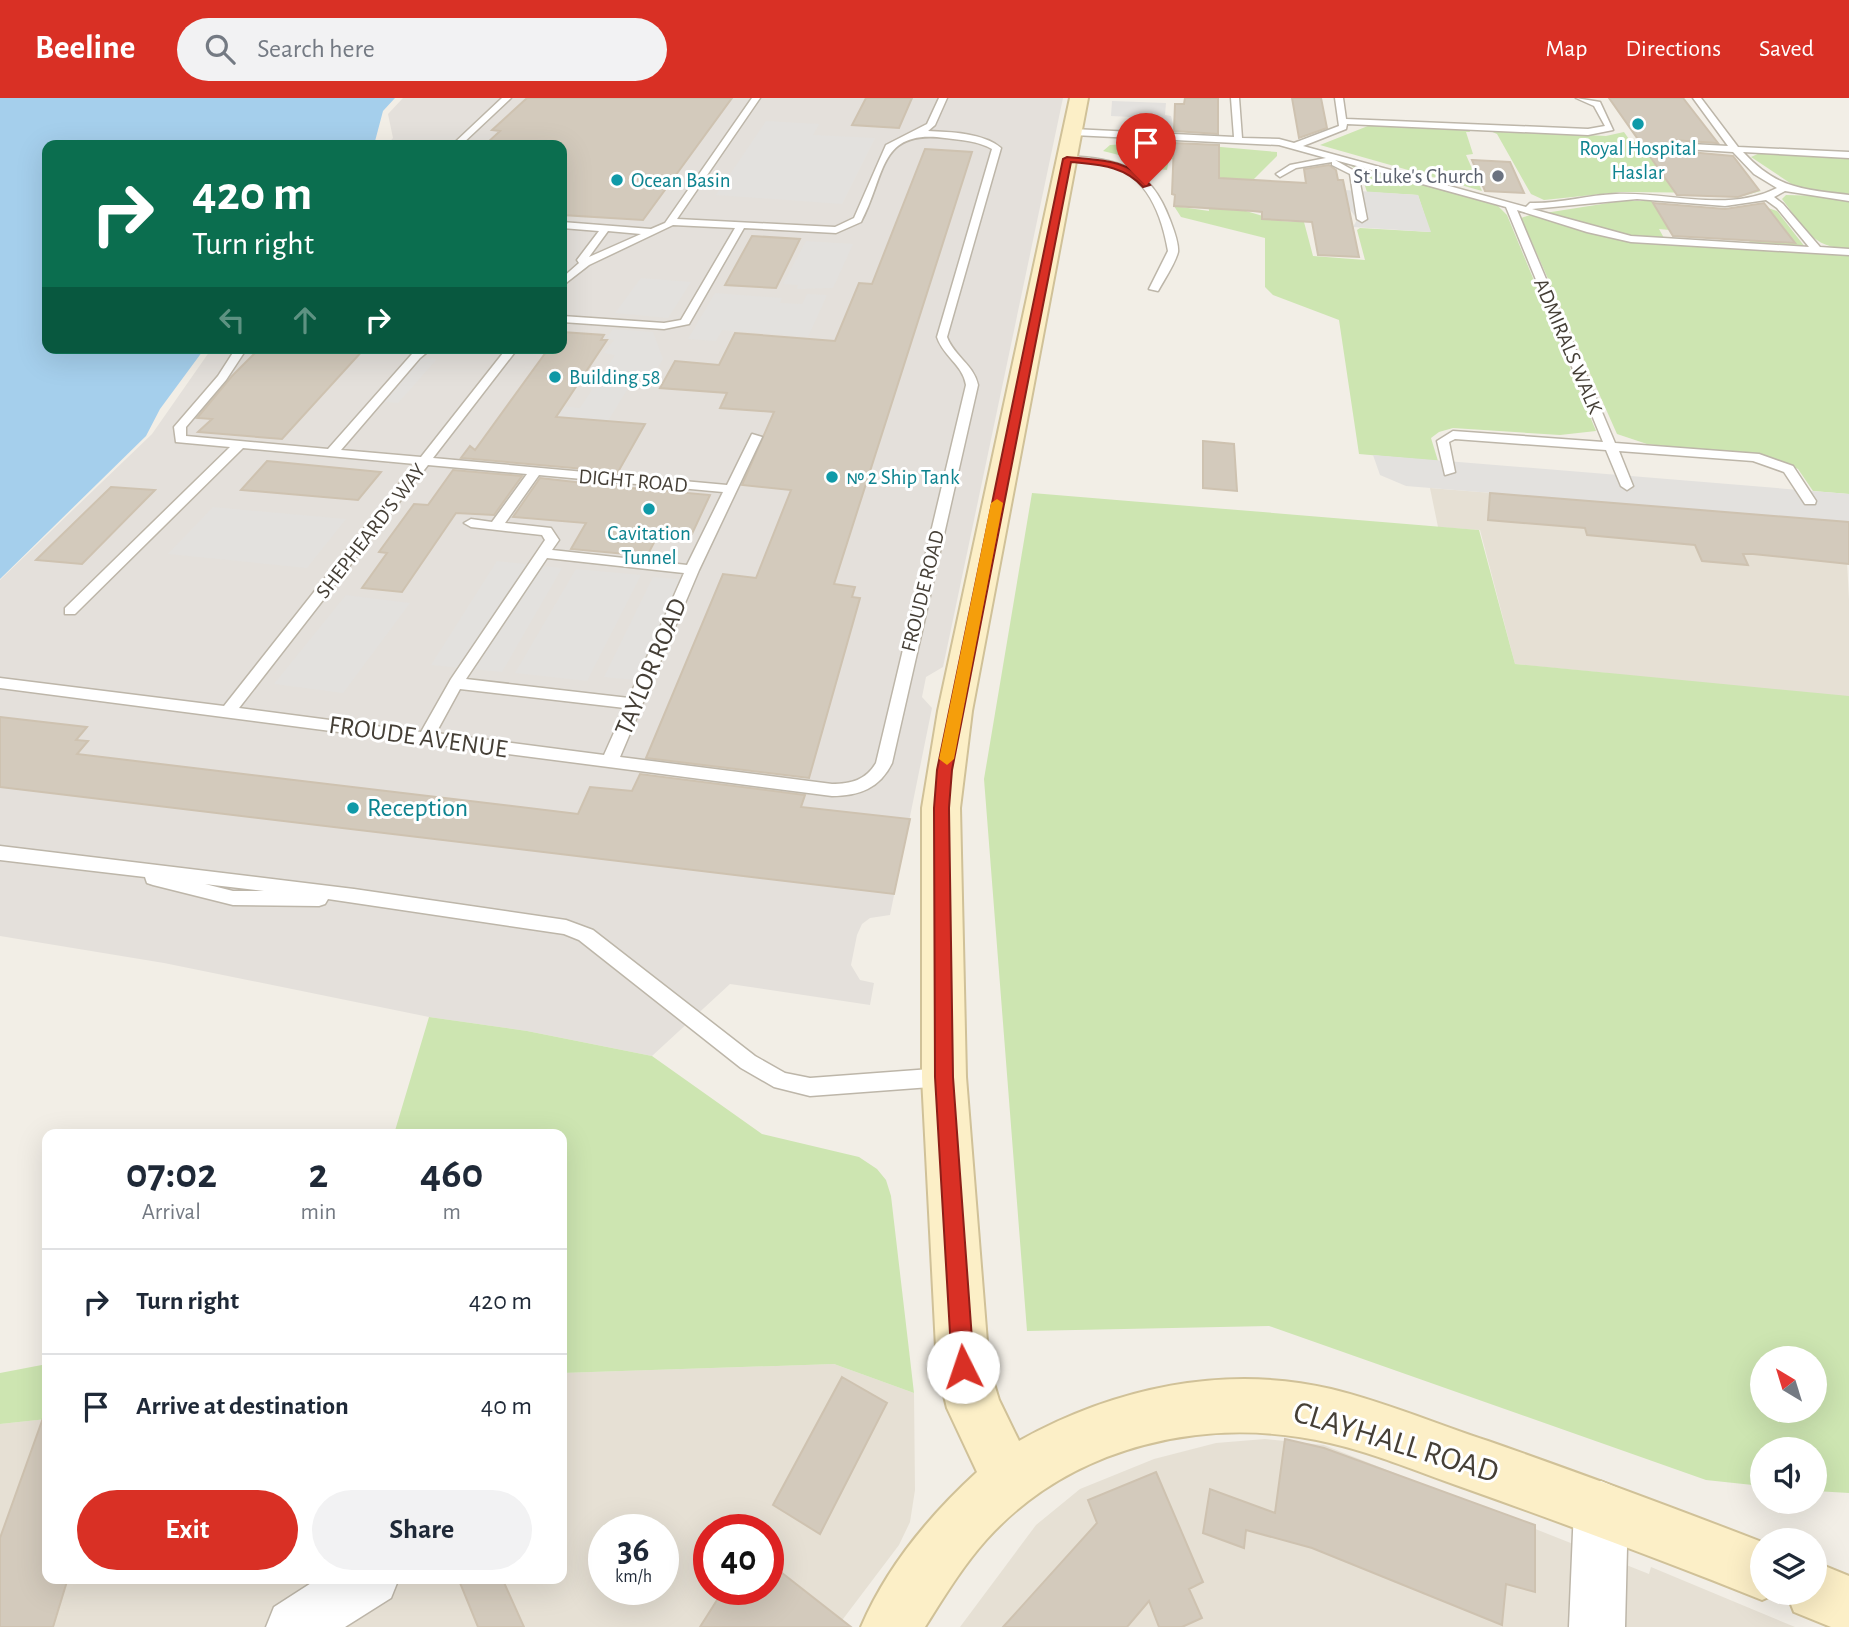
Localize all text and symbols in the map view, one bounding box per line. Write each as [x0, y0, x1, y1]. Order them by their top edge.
search box [177, 18, 667, 81]
icon: search [201, 30, 239, 68]
text: Beeline [35, 32, 135, 65]
text: Search here [257, 36, 375, 62]
text: Map [1545, 37, 1587, 61]
text: Directions [1625, 37, 1721, 61]
text: Saved [1759, 37, 1814, 61]
pin [1116, 113, 1176, 185]
marker: Royal Hospital Haslar [1630, 116, 1646, 132]
icon: arrive [1127, 124, 1165, 162]
place label: Royal Hospital Haslar [1579, 138, 1697, 183]
place label: St Luke's Church [1353, 166, 1484, 187]
icon: right [77, 168, 168, 259]
marker: St Luke's Church [1490, 168, 1506, 184]
text: 420 m [192, 170, 312, 219]
place label: Ocean Basin [631, 170, 731, 191]
marker: Ocean Basin [609, 172, 625, 188]
text: Turn right [192, 228, 314, 260]
street label: ADMIRALS WALK [1530, 275, 1606, 417]
icon: left [213, 301, 251, 339]
icon: ahead [286, 301, 324, 339]
icon: right [359, 301, 397, 339]
place label: Building 58 [569, 367, 660, 388]
marker: Building 58 [547, 369, 563, 385]
street label: SHEPHEARD'S WAY [312, 460, 430, 602]
street label: DIGHT ROAD [578, 466, 688, 496]
place label: № 2 Ship Tank [846, 467, 960, 488]
marker: № 2 Ship Tank [824, 469, 840, 485]
marker: Cavitation Tunnel [641, 501, 657, 517]
place label: Cavitation Tunnel [607, 523, 691, 568]
street label: FROUDE ROAD [898, 528, 948, 654]
street label: TAYLOR ROAD [610, 595, 692, 739]
street label: FROUDE AVENUE [327, 712, 509, 762]
place label: Reception [367, 795, 468, 821]
marker: Reception [345, 800, 361, 816]
text: 07:02 [126, 1153, 217, 1195]
text: 2 [309, 1153, 328, 1195]
text: 460 [420, 1153, 483, 1195]
text: Arrival [142, 1201, 201, 1224]
text: min [301, 1201, 336, 1224]
text: m [442, 1201, 461, 1224]
icon: right [77, 1283, 115, 1321]
text: Turn right [136, 1288, 239, 1314]
text: 420 m [469, 1288, 532, 1314]
position arrow [926, 1330, 1000, 1404]
north arrow [1750, 1346, 1827, 1423]
map controls [1750, 1346, 1827, 1605]
icon: arrive [77, 1388, 115, 1426]
text: Arrive at destination [136, 1393, 349, 1419]
text: 40 m [481, 1393, 532, 1419]
street label: CLAYHALL ROAD [1290, 1396, 1502, 1488]
button: sound [1750, 1437, 1827, 1514]
button: Exit [77, 1490, 298, 1570]
button: Share [312, 1490, 532, 1570]
speed limit sign: 40 [693, 1514, 784, 1605]
button: layers [1750, 1528, 1827, 1605]
text: 36 [617, 1533, 649, 1568]
text: km/h [615, 1568, 652, 1586]

